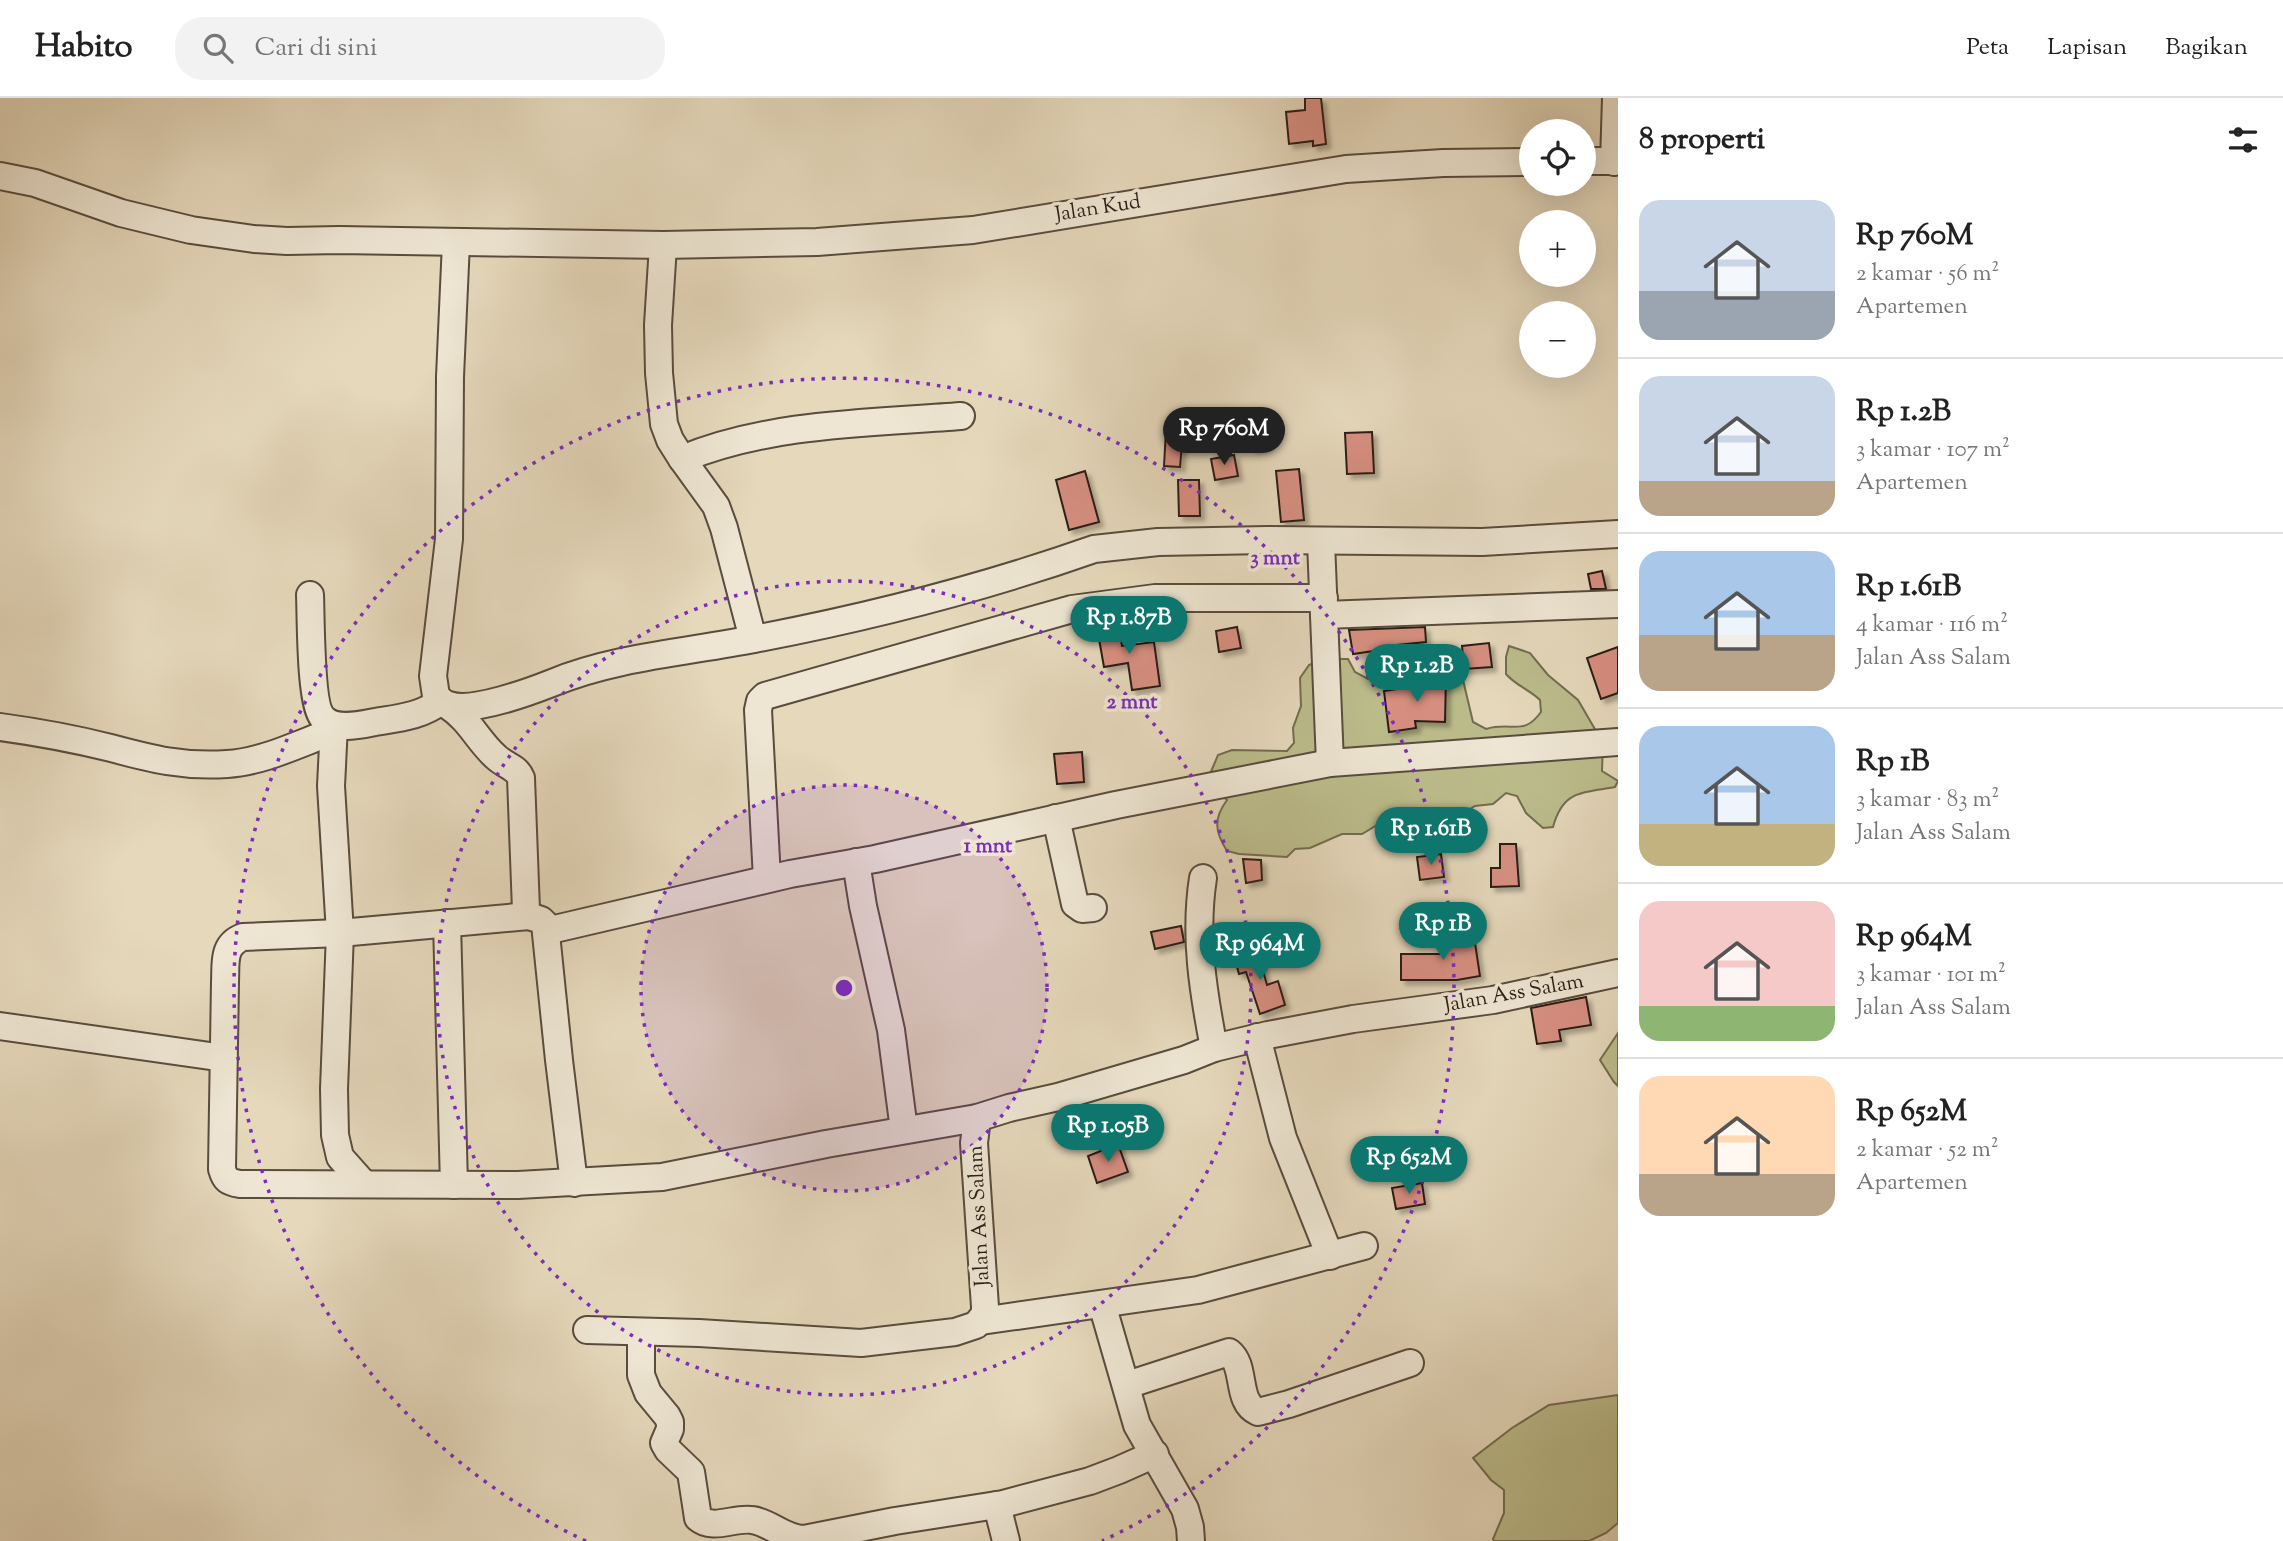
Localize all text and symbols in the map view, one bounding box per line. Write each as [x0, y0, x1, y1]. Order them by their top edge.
search box [175, 17, 665, 80]
text: Habito [35, 24, 133, 72]
icon: search [199, 29, 237, 67]
text: Cari di sini [255, 30, 377, 67]
text: Peta [1966, 31, 2009, 65]
text: Lapisan [2047, 31, 2127, 65]
text: Bagikan [2165, 31, 2248, 65]
map controls [1519, 119, 1596, 378]
button: locate [1519, 119, 1596, 196]
text: 8 properti [1639, 119, 1765, 162]
icon: filters [2224, 121, 2262, 159]
street label: Jalan Kud [1052, 187, 1143, 231]
button: + [1519, 210, 1596, 287]
text: Rp 760M [1856, 215, 1973, 258]
icon: home [1695, 228, 1779, 312]
text: 2 kamar · 56 m² [1856, 258, 1999, 291]
text: Apartemen [1856, 291, 1968, 324]
button: − [1519, 301, 1596, 378]
text: Rp 1.2B [1856, 391, 1951, 434]
icon: home [1695, 404, 1779, 488]
pin: Rp 760M [1159, 408, 1289, 467]
text: Rp 760M [1179, 413, 1269, 446]
text: 3 kamar · 107 m² [1856, 434, 2010, 467]
text: Apartemen [1856, 467, 1968, 500]
text: 3 mnt [1250, 544, 1301, 574]
text: Rp 1.61B [1856, 566, 1961, 609]
icon: home [1695, 579, 1779, 663]
pin: Rp 1.87B [1057, 596, 1201, 656]
text: Rp 1.87B [1086, 602, 1172, 635]
text: 4 kamar · 116 m² [1856, 609, 2008, 642]
text: Jalan Ass Salam [1856, 642, 2011, 675]
pin: Rp 1.2B [1352, 644, 1482, 704]
text: Rp 1.2B [1381, 650, 1453, 683]
text: 2 mnt [1106, 688, 1158, 718]
text: Rp 1B [1856, 741, 1929, 784]
icon: home [1695, 754, 1779, 838]
text: 3 kamar · 83 m² [1856, 784, 1999, 817]
pin: Rp 1.61B [1359, 808, 1503, 867]
text: Rp 1.61B [1391, 813, 1471, 846]
text: Jalan Ass Salam [1856, 817, 2011, 850]
text: 1 mnt [964, 832, 1013, 862]
pin: Rp 1B [1394, 902, 1492, 962]
text: Rp 1B [1415, 908, 1471, 941]
text: Rp 964M [1856, 916, 1972, 959]
pin: Rp 964M [1195, 922, 1325, 982]
text: Rp 964M [1216, 928, 1304, 961]
icon: home [1695, 929, 1779, 1013]
text: 3 kamar · 101 m² [1856, 959, 2006, 992]
street label: Jalan Ass Salam [1441, 967, 1586, 1021]
centre of rings [832, 976, 856, 1000]
text: Jalan Ass Salam [1856, 992, 2011, 1025]
text: Rp 652M [1856, 1091, 1967, 1134]
pin: Rp 1.05B [1036, 1104, 1180, 1164]
icon: home [1695, 1104, 1779, 1188]
text: Rp 1.05B [1067, 1110, 1149, 1143]
text: 2 kamar · 52 m² [1856, 1134, 1999, 1167]
pin: Rp 652M [1344, 1136, 1474, 1196]
text: Rp 652M [1366, 1142, 1452, 1175]
street label: Jalan Ass Salam [961, 1145, 999, 1288]
text: Apartemen [1856, 1167, 1968, 1200]

